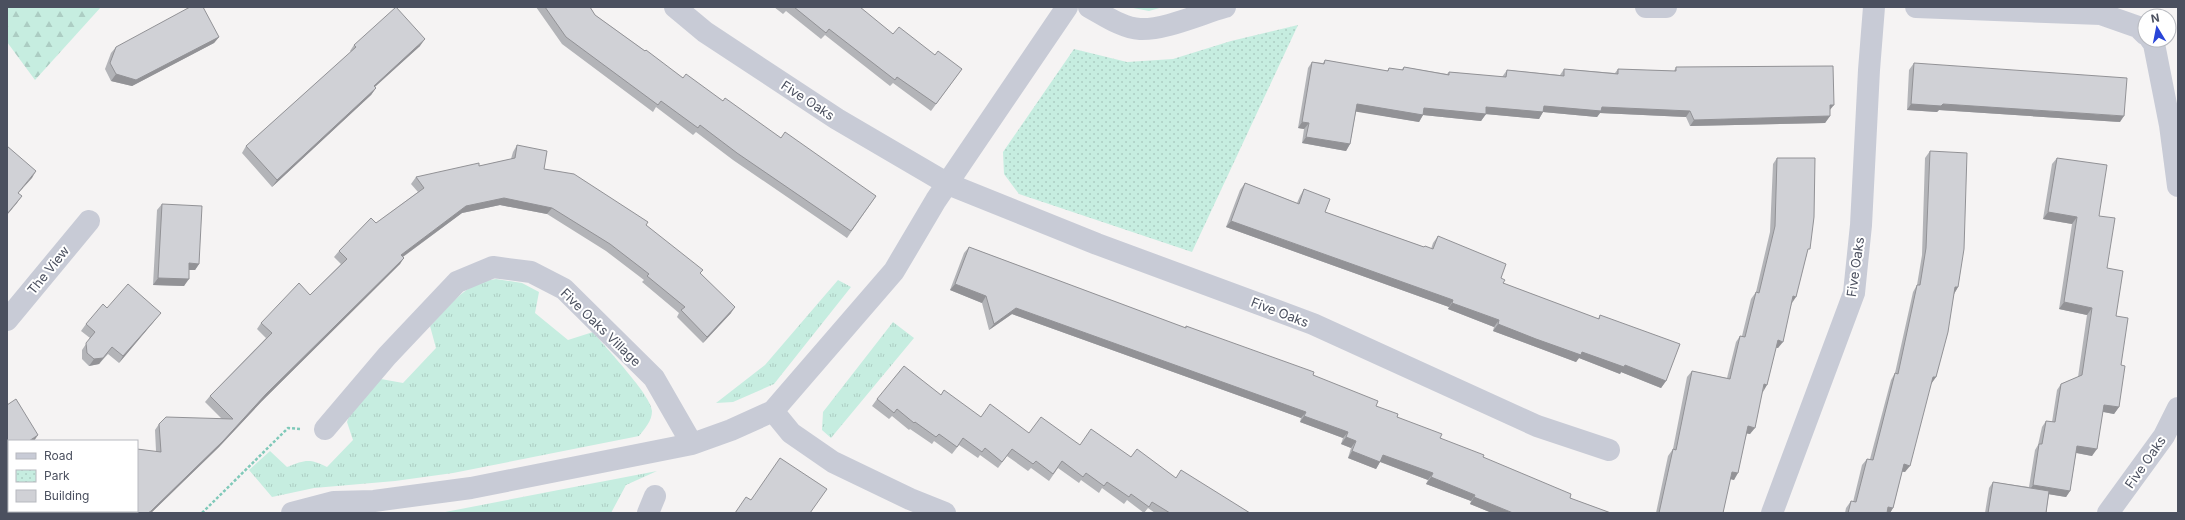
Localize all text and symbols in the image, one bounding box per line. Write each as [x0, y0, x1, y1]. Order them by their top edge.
north arrow [2137, 8, 2177, 48]
text: N [2150, 11, 2161, 26]
street label: Five Oaks [778, 77, 838, 123]
street label: Five Oaks [1843, 236, 1867, 298]
street label: The View [24, 242, 73, 297]
street label: Five Oaks Village [558, 285, 644, 369]
street label: Five Oaks [1249, 294, 1311, 330]
street label: Five Oaks [2121, 433, 2169, 491]
legend [8, 440, 138, 512]
text: Road [44, 448, 73, 463]
text: Park [44, 468, 70, 483]
text: Building [44, 488, 89, 503]

